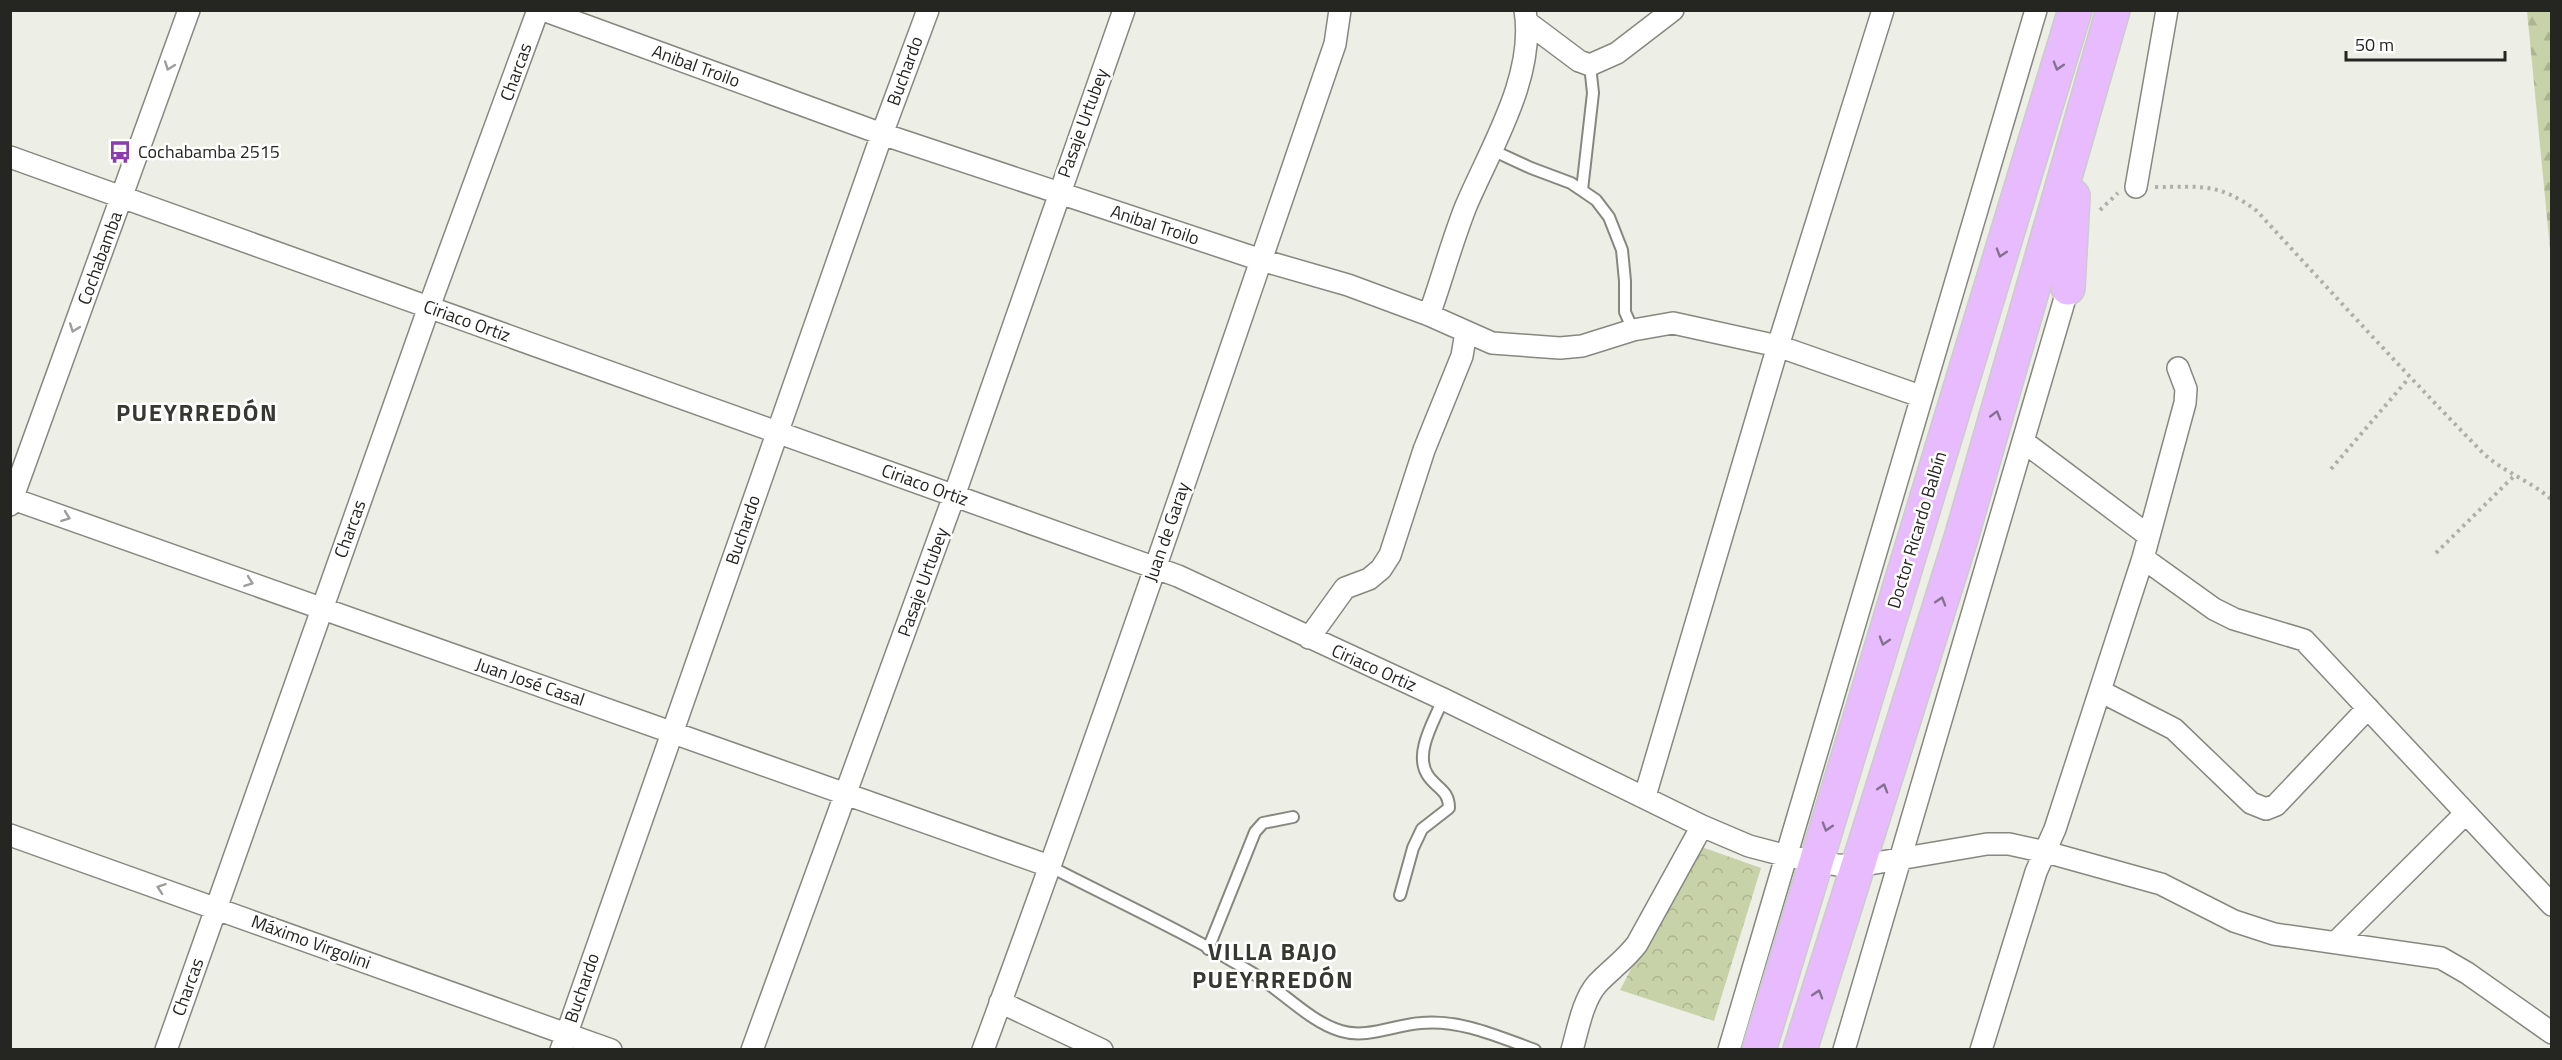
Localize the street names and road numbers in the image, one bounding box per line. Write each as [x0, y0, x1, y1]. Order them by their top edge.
street label: Buchardo [879, 32, 930, 109]
street label: Anibal Troilo [648, 37, 744, 94]
street label: Charcas [493, 39, 538, 105]
street label: Pasaje Urtubey [1050, 64, 1115, 181]
street label: Anibal Troilo [1107, 197, 1203, 252]
street label: Cochabamba [70, 207, 129, 308]
street label: Ciriaco Ortiz [420, 292, 514, 349]
street label: Doctor Ricardo Balbín [1880, 448, 1953, 612]
street label: Ciriaco Ortiz [878, 456, 972, 513]
street label: Juan de Garay [1137, 478, 1196, 585]
street label: Buchardo [718, 491, 767, 568]
street label: Charcas [327, 496, 372, 562]
street label: Pasaje Urtubey [890, 523, 955, 640]
street label: Ciriaco Ortiz [1327, 637, 1421, 698]
street label: Juan José Casal [472, 650, 588, 713]
street label: Máximo Virgolini [247, 907, 375, 976]
street label: Buchardo [557, 949, 606, 1026]
street label: Charcas [165, 954, 210, 1020]

